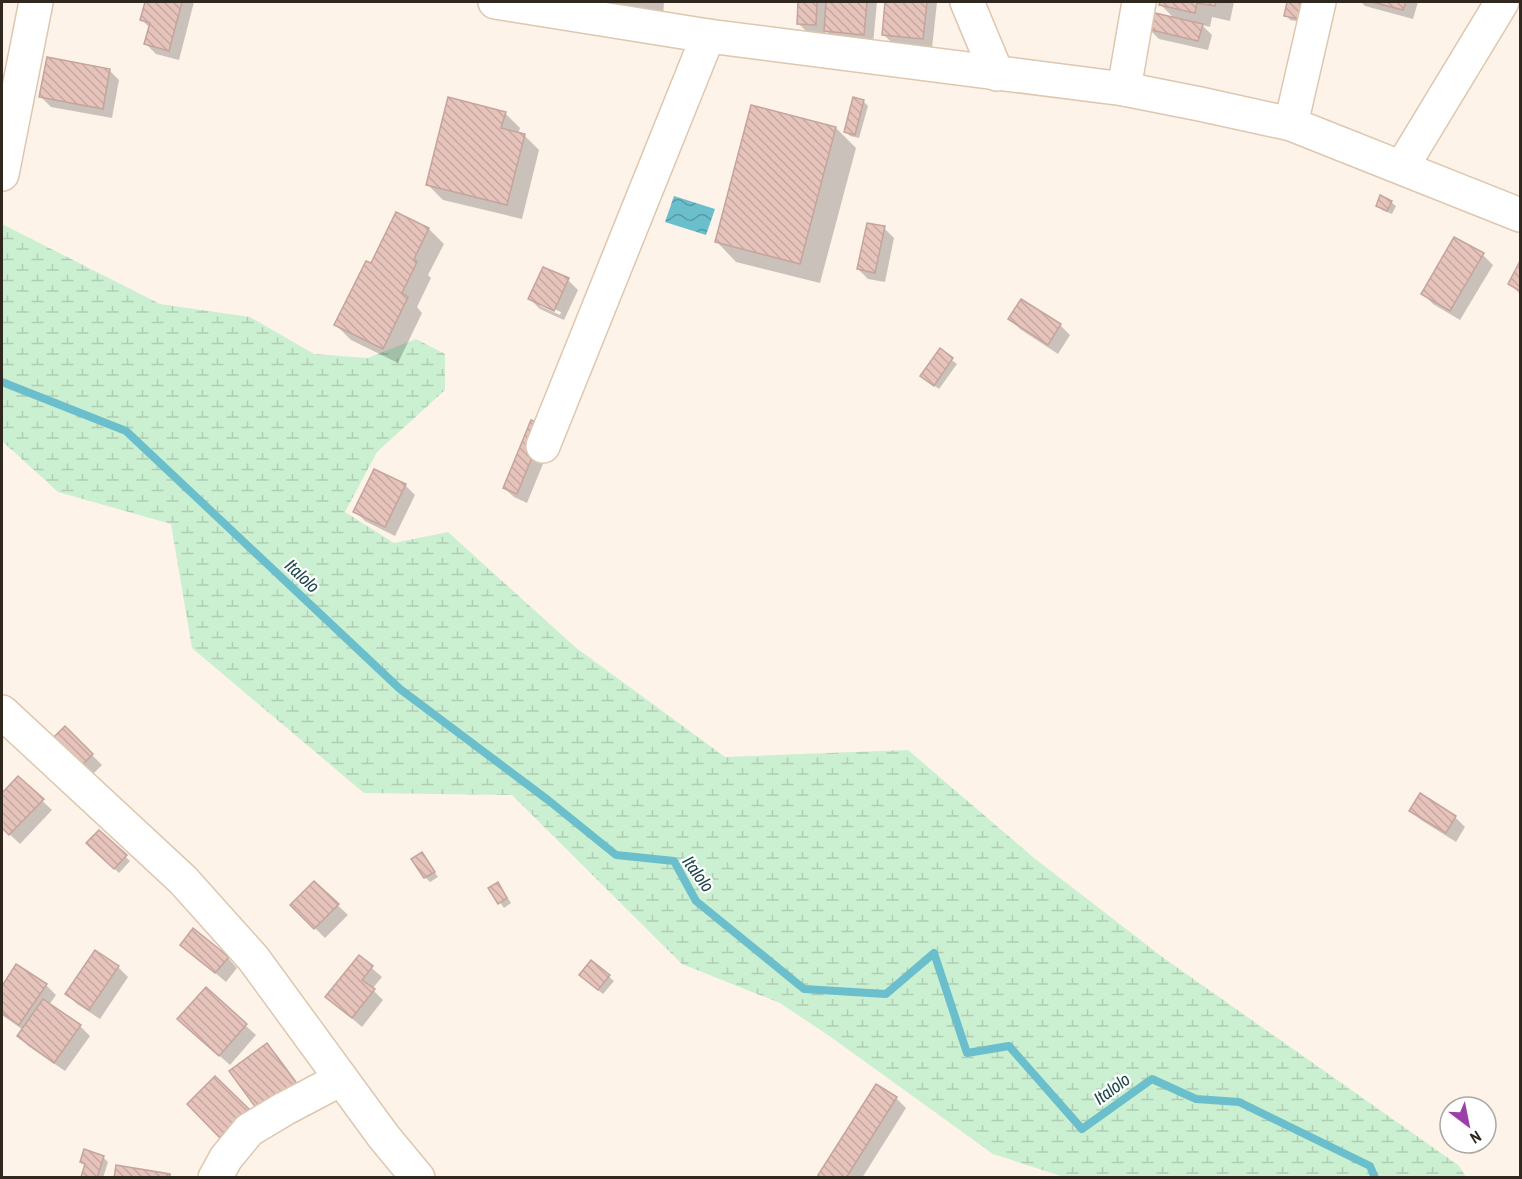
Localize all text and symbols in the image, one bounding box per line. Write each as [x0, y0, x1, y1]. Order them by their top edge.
water label: Italolo [279, 553, 325, 598]
water label: Italolo [677, 850, 720, 897]
water label: Italolo [1088, 1067, 1135, 1110]
north arrow [1438, 1095, 1498, 1155]
text: N [1466, 1126, 1486, 1150]

